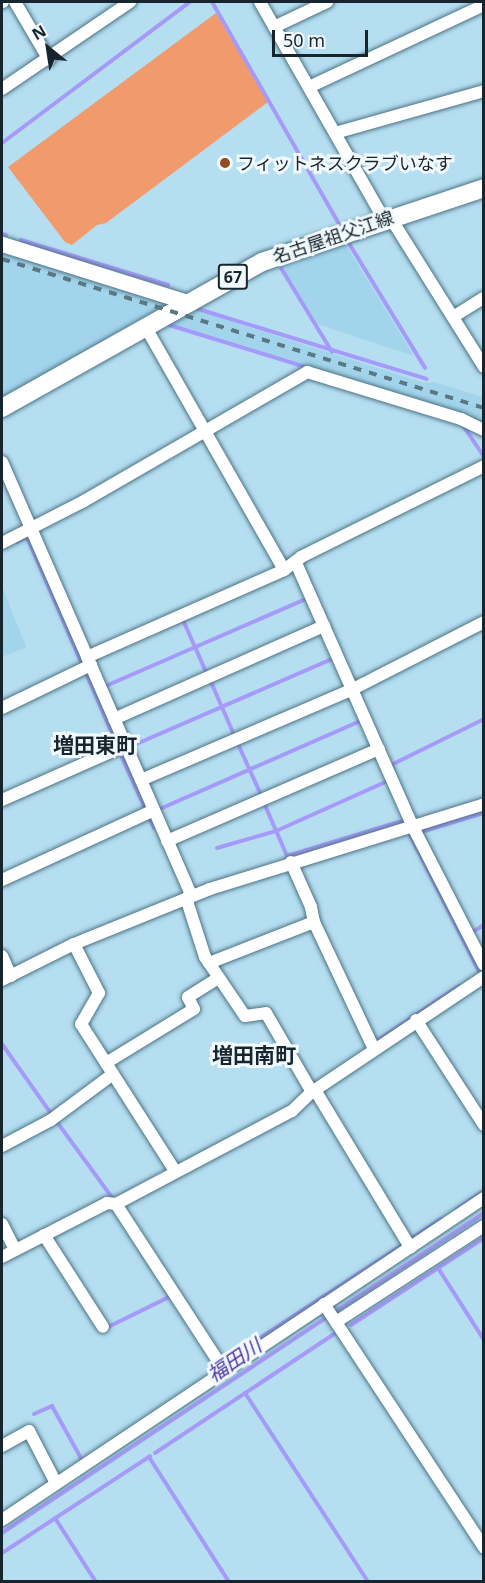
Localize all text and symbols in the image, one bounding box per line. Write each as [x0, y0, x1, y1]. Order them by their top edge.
north arrow [18, 18, 78, 78]
scale bar [275, 18, 371, 56]
text: N [28, 20, 50, 45]
text: 50 m [283, 28, 325, 52]
place label: フィットネスクラブいなす [237, 152, 453, 174]
marker: フィットネスクラブいなす [218, 156, 232, 170]
street label: 名古屋祖父江線 [270, 206, 396, 268]
road number: 67 [216, 264, 250, 290]
district label: 増田東町 [53, 732, 137, 758]
district label: 増田南町 [212, 1042, 296, 1068]
water label: 福田川 [202, 1333, 266, 1387]

